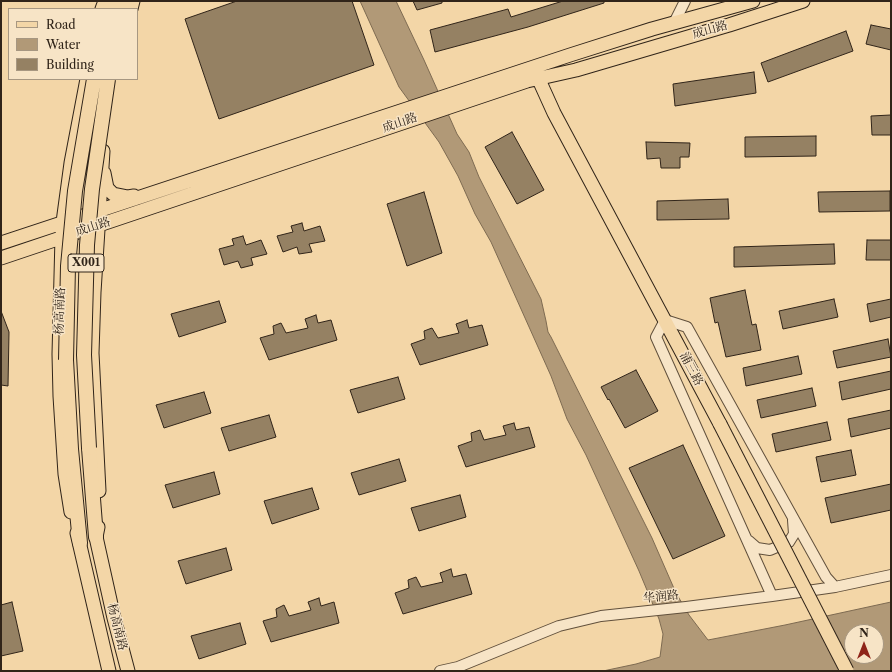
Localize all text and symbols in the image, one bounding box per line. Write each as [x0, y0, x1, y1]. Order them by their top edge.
legend [8, 8, 138, 80]
text: Road [46, 17, 76, 32]
street label: 成山路 [691, 18, 729, 42]
text: Water [46, 37, 80, 52]
text: Building [46, 57, 94, 72]
street label: 成山路 [381, 110, 419, 136]
street label: 成山路 [74, 215, 112, 239]
road number: X001 [68, 254, 104, 272]
street label: 杨高南路 [52, 287, 68, 335]
street label: 浦三路 [676, 350, 706, 388]
street label: 华润路 [642, 588, 680, 606]
street label: 杨高南路 [104, 602, 130, 652]
north arrow [844, 624, 884, 664]
text: N [859, 626, 869, 640]

